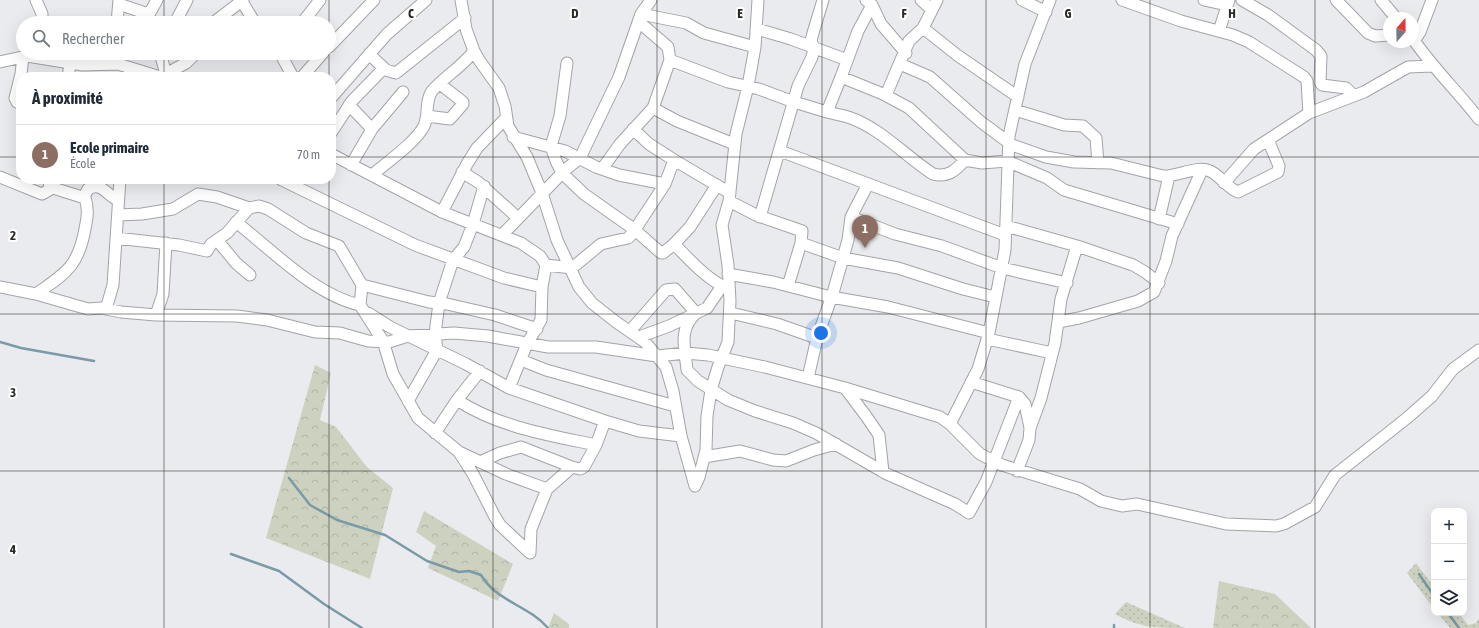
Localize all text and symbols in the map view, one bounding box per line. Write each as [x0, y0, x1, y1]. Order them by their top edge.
text: C [408, 6, 414, 21]
text: D [571, 6, 579, 21]
text: E [737, 6, 743, 21]
text: F [901, 6, 907, 21]
text: G [1065, 6, 1072, 21]
text: H [1228, 6, 1236, 21]
north arrow [1383, 12, 1419, 48]
search box [16, 16, 336, 60]
icon: search [30, 27, 52, 49]
text: Rechercher [62, 30, 124, 47]
text: À proximité [32, 88, 103, 108]
text: Ecole primaire [70, 139, 149, 156]
text: 1 [42, 147, 48, 162]
text: 70 m [297, 147, 320, 162]
text: École [70, 156, 96, 171]
pin: 1 [852, 215, 878, 248]
text: 2 [10, 228, 16, 243]
your location [811, 323, 831, 343]
text: 3 [10, 385, 16, 400]
map controls [1431, 508, 1467, 616]
button: + [1431, 508, 1467, 544]
text: 4 [9, 542, 16, 557]
button: − [1431, 544, 1467, 580]
button: layers [1431, 580, 1467, 616]

